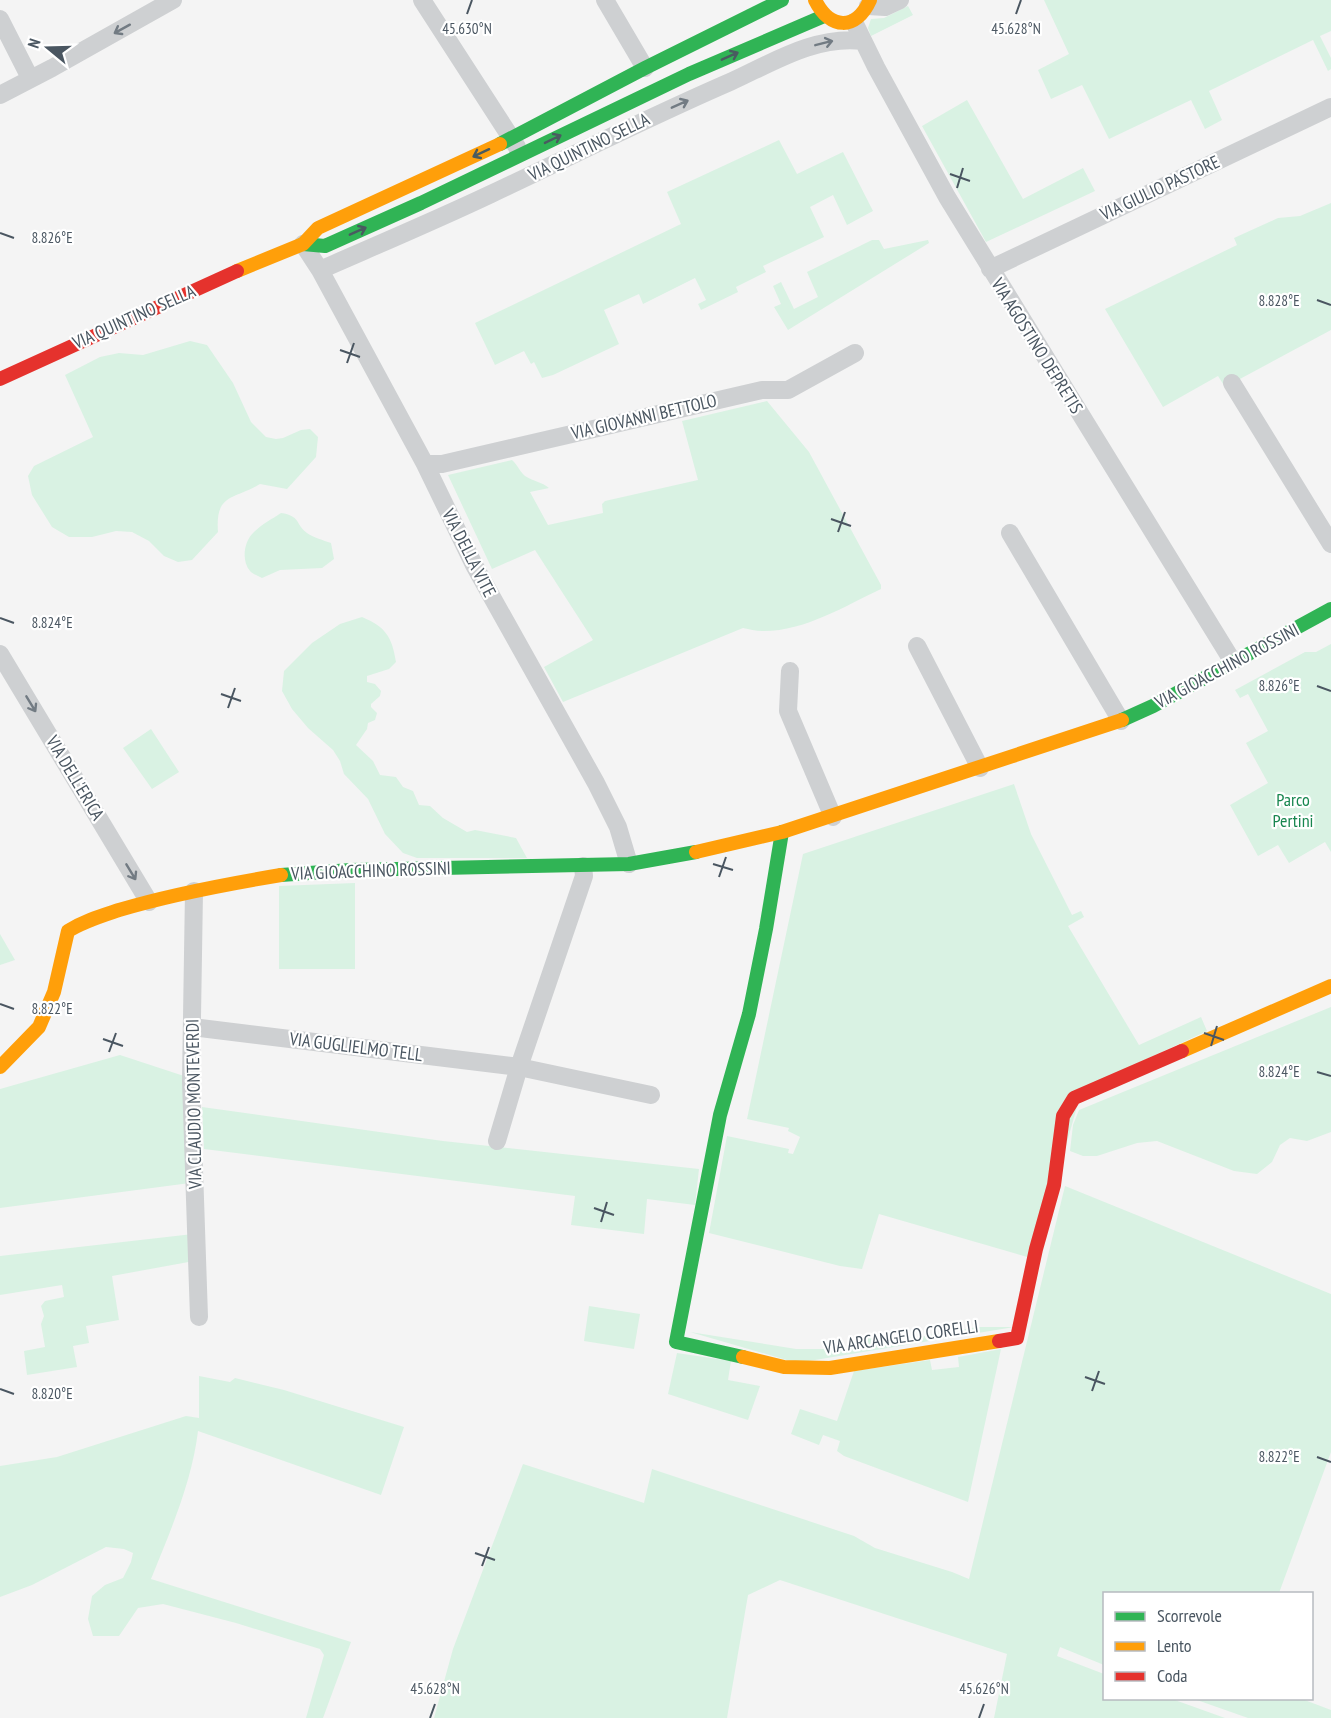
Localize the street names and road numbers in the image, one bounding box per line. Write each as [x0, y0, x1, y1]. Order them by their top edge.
street label: VIA QUINTINO SELLA [524, 107, 654, 186]
street label: VIA GIULIO PASTORE [1096, 150, 1223, 226]
street label: VIA AGOSTINO DEPRETIS [986, 273, 1089, 418]
street label: VIA QUINTINO SELLA [68, 279, 199, 354]
street label: VIA GIOVANNI BETTOLO [568, 389, 719, 445]
street label: VIA DELLA VITE [437, 504, 502, 601]
street label: VIA GIOACCHINO ROSSINI [1150, 618, 1303, 714]
street label: VIA DELL'ERICA [41, 730, 110, 825]
street label: VIA GIOACCHINO ROSSINI [290, 856, 451, 885]
street label: VIA CLAUDIO MONTEVERDI [181, 1019, 207, 1190]
street label: VIA GUGLIELMO TELL [287, 1027, 424, 1066]
street label: VIA ARCANGELO CORELLI [821, 1314, 980, 1359]

